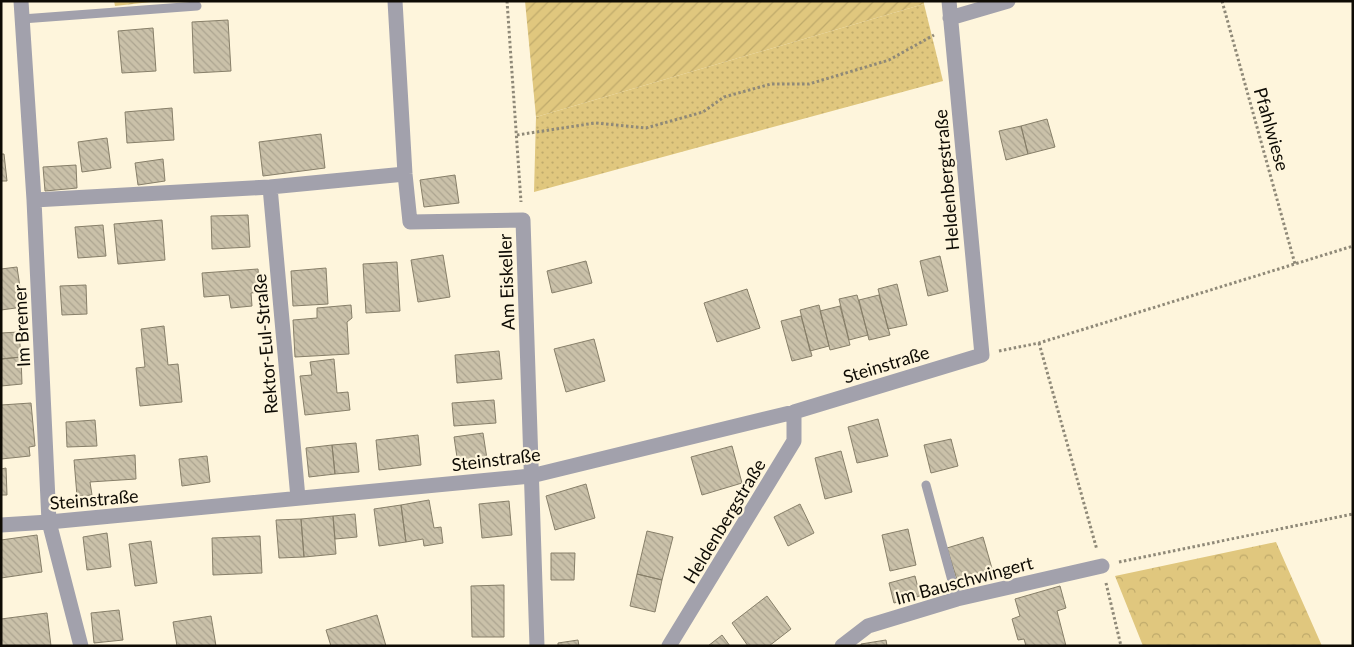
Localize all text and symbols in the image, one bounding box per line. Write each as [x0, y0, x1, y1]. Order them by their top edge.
street label: Pfahlwiese [1250, 85, 1294, 173]
street label: Heldenbergstraße [929, 108, 963, 252]
street label: Am Eiskeller [493, 233, 519, 331]
street label: Rektor-Eul-Straße [248, 273, 282, 415]
street label: Im Bremer [8, 284, 34, 368]
street label: Steinstraße [840, 340, 932, 388]
street label: Steinstraße [450, 443, 542, 475]
street label: Heldenbergstraße [678, 455, 770, 587]
street label: Steinstraße [49, 484, 139, 514]
street label: Im Bauschwingert [893, 551, 1036, 609]

